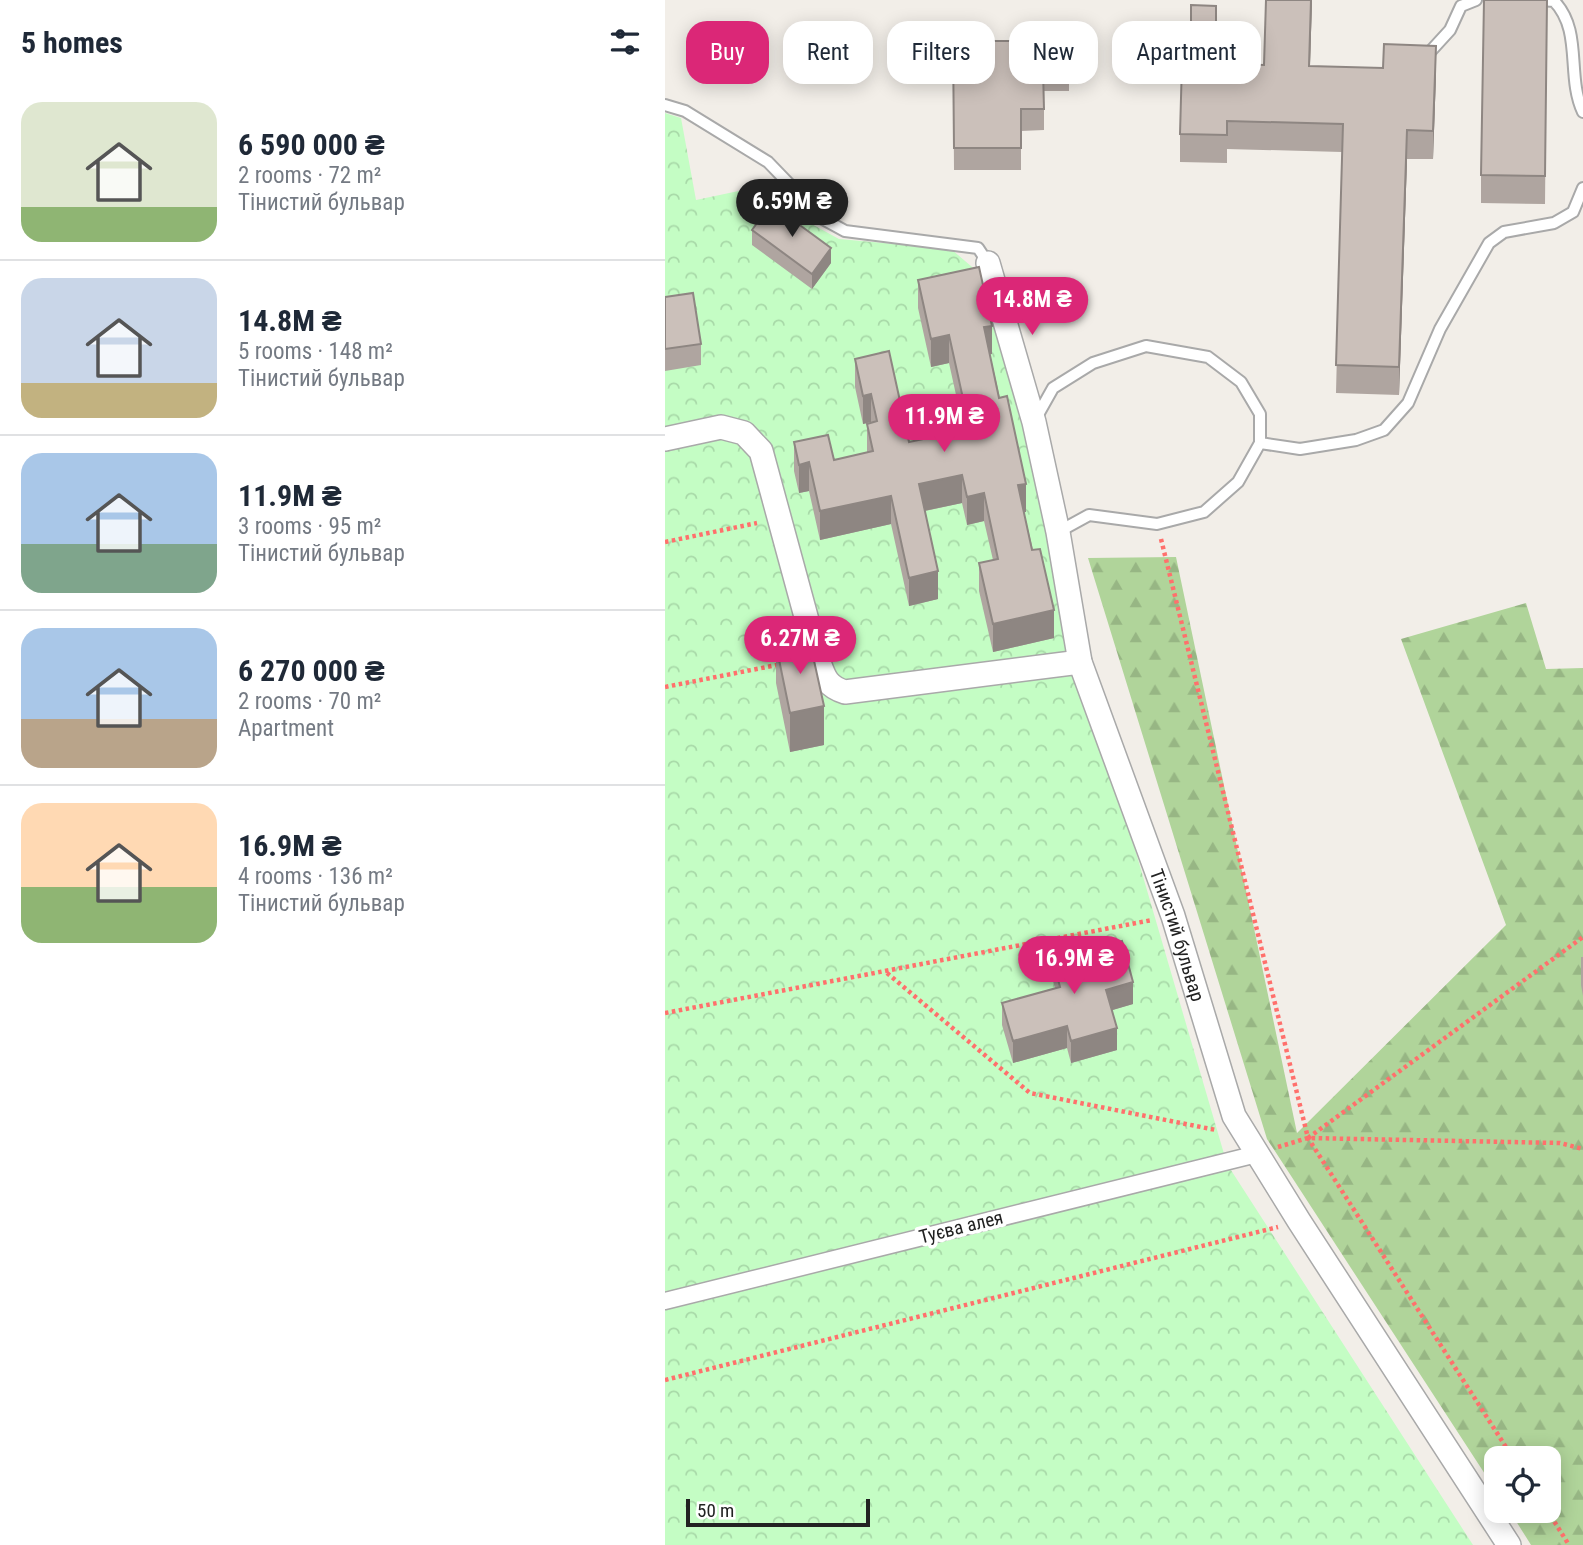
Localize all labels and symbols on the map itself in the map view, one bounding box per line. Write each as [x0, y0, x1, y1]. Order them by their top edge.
pin: 6.59M ₴ [727, 180, 857, 239]
pin: 14.8M ₴ [967, 278, 1097, 337]
pin: 11.9M ₴ [879, 394, 1009, 454]
pin: 6.27M ₴ [735, 616, 865, 676]
street label: Тінистий бульвар [1145, 866, 1210, 1004]
pin: 16.9M ₴ [1009, 936, 1139, 996]
street label: Туєва алея [917, 1205, 1005, 1249]
scale bar [686, 1496, 870, 1528]

